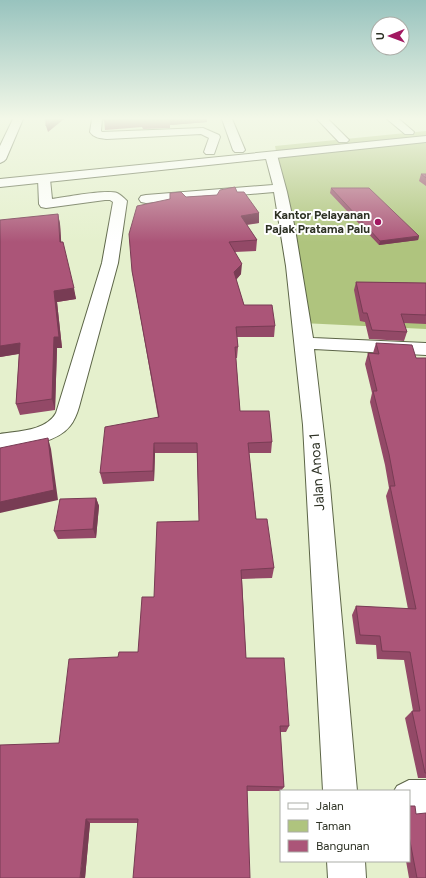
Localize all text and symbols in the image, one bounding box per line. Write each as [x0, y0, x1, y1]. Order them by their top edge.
north arrow [370, 16, 410, 56]
text: U [374, 32, 387, 40]
place label: Kantor Pelayanan Pajak Pratama Palu [265, 208, 370, 236]
marker: Kantor Pelayanan Pajak Pratama Palu [373, 217, 383, 227]
street label: Jalan Anoa 1 [306, 433, 328, 511]
legend [280, 790, 410, 862]
text: Jalan [316, 799, 344, 813]
text: Taman [316, 819, 351, 833]
text: Bangunan [316, 839, 370, 853]

